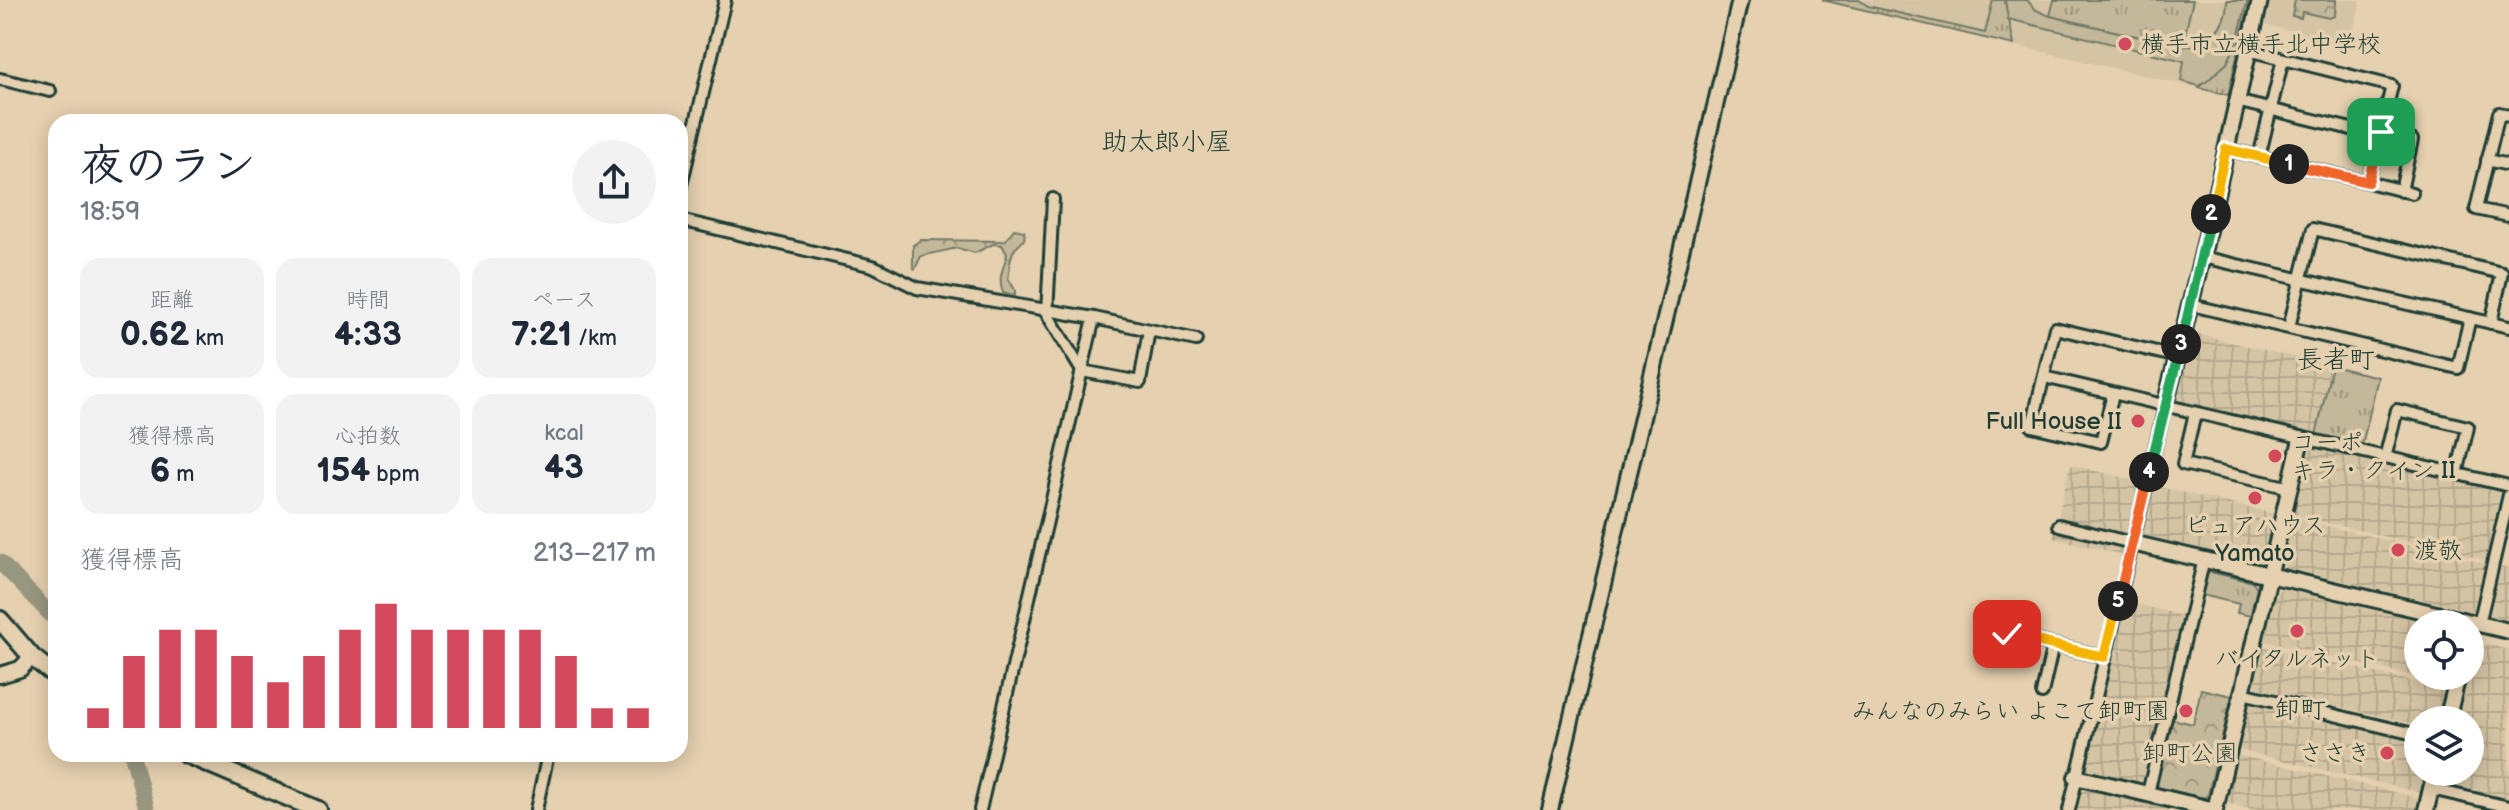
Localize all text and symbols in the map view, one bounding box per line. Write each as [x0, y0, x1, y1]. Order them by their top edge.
place label: 横手市立横手北中学校 [2141, 30, 2381, 59]
marker: 横手市立横手北中学校 [2116, 35, 2134, 53]
pin [2347, 98, 2415, 166]
icon: arrive [2359, 110, 2403, 154]
district label: 助太郎小屋 [1102, 127, 1232, 158]
text: 夜のラン [80, 140, 256, 193]
button: share [572, 140, 656, 224]
pin: 1 [2269, 144, 2309, 184]
text: 1 [2284, 150, 2294, 177]
pin: 2 [2191, 194, 2231, 234]
text: 18:59 [80, 197, 140, 228]
text: 2 [2204, 200, 2218, 227]
text: 距離 [150, 287, 194, 314]
text: 時間 [346, 287, 390, 314]
text: ペース [532, 287, 596, 314]
text: 0.62 [120, 314, 189, 355]
text: 4:33 [334, 314, 402, 355]
text: 7:21 [511, 314, 572, 355]
pin: 3 [2161, 324, 2201, 364]
text: km [189, 325, 224, 352]
text: /km [572, 325, 617, 352]
text: 3 [2175, 330, 2187, 357]
district label: 長者町 [2297, 345, 2375, 376]
place label: Full House II [1986, 407, 2122, 436]
marker: Full House II [2129, 412, 2147, 430]
text: kcal [544, 420, 584, 447]
text: 獲得標高 [128, 423, 216, 450]
text: 心拍数 [335, 423, 401, 450]
place label: コーポ キラ・クイン II [2291, 428, 2456, 485]
text: 43 [544, 447, 584, 488]
marker: コーポ キラ・クイン II [2266, 447, 2284, 465]
text: 6 [150, 450, 170, 491]
text: 154 [316, 450, 370, 491]
pin: 4 [2129, 452, 2169, 492]
text: 4 [2143, 458, 2155, 485]
text: m [170, 461, 194, 488]
text: bpm [370, 461, 420, 488]
marker: ピュアハウス Yamato [2246, 489, 2264, 507]
place label: ピュアハウス Yamato [2184, 511, 2326, 568]
place label: 渡敬 [2414, 536, 2462, 565]
text: 213–217 m [533, 538, 656, 569]
marker: 渡敬 [2389, 541, 2407, 559]
text: 獲得標高 [80, 545, 184, 576]
pin: 5 [2098, 581, 2138, 621]
text: 5 [2112, 587, 2124, 614]
pin [1973, 600, 2041, 668]
map controls [2404, 610, 2484, 786]
button: locate [2404, 610, 2484, 690]
icon: check [1985, 612, 2029, 656]
marker: バイタルネット [2288, 622, 2306, 640]
place label: バイタルネット [2214, 644, 2380, 673]
district label: 卸町 [2274, 695, 2326, 726]
place label: みんなのみらい よこて卸町園 [1852, 697, 2170, 726]
marker: みんなのみらい よこて卸町園 [2177, 702, 2195, 720]
button: layers [2404, 706, 2484, 786]
park label: 卸町公園 [2142, 739, 2238, 768]
place label: ささき [2299, 739, 2371, 768]
marker: ささき [2378, 744, 2396, 762]

